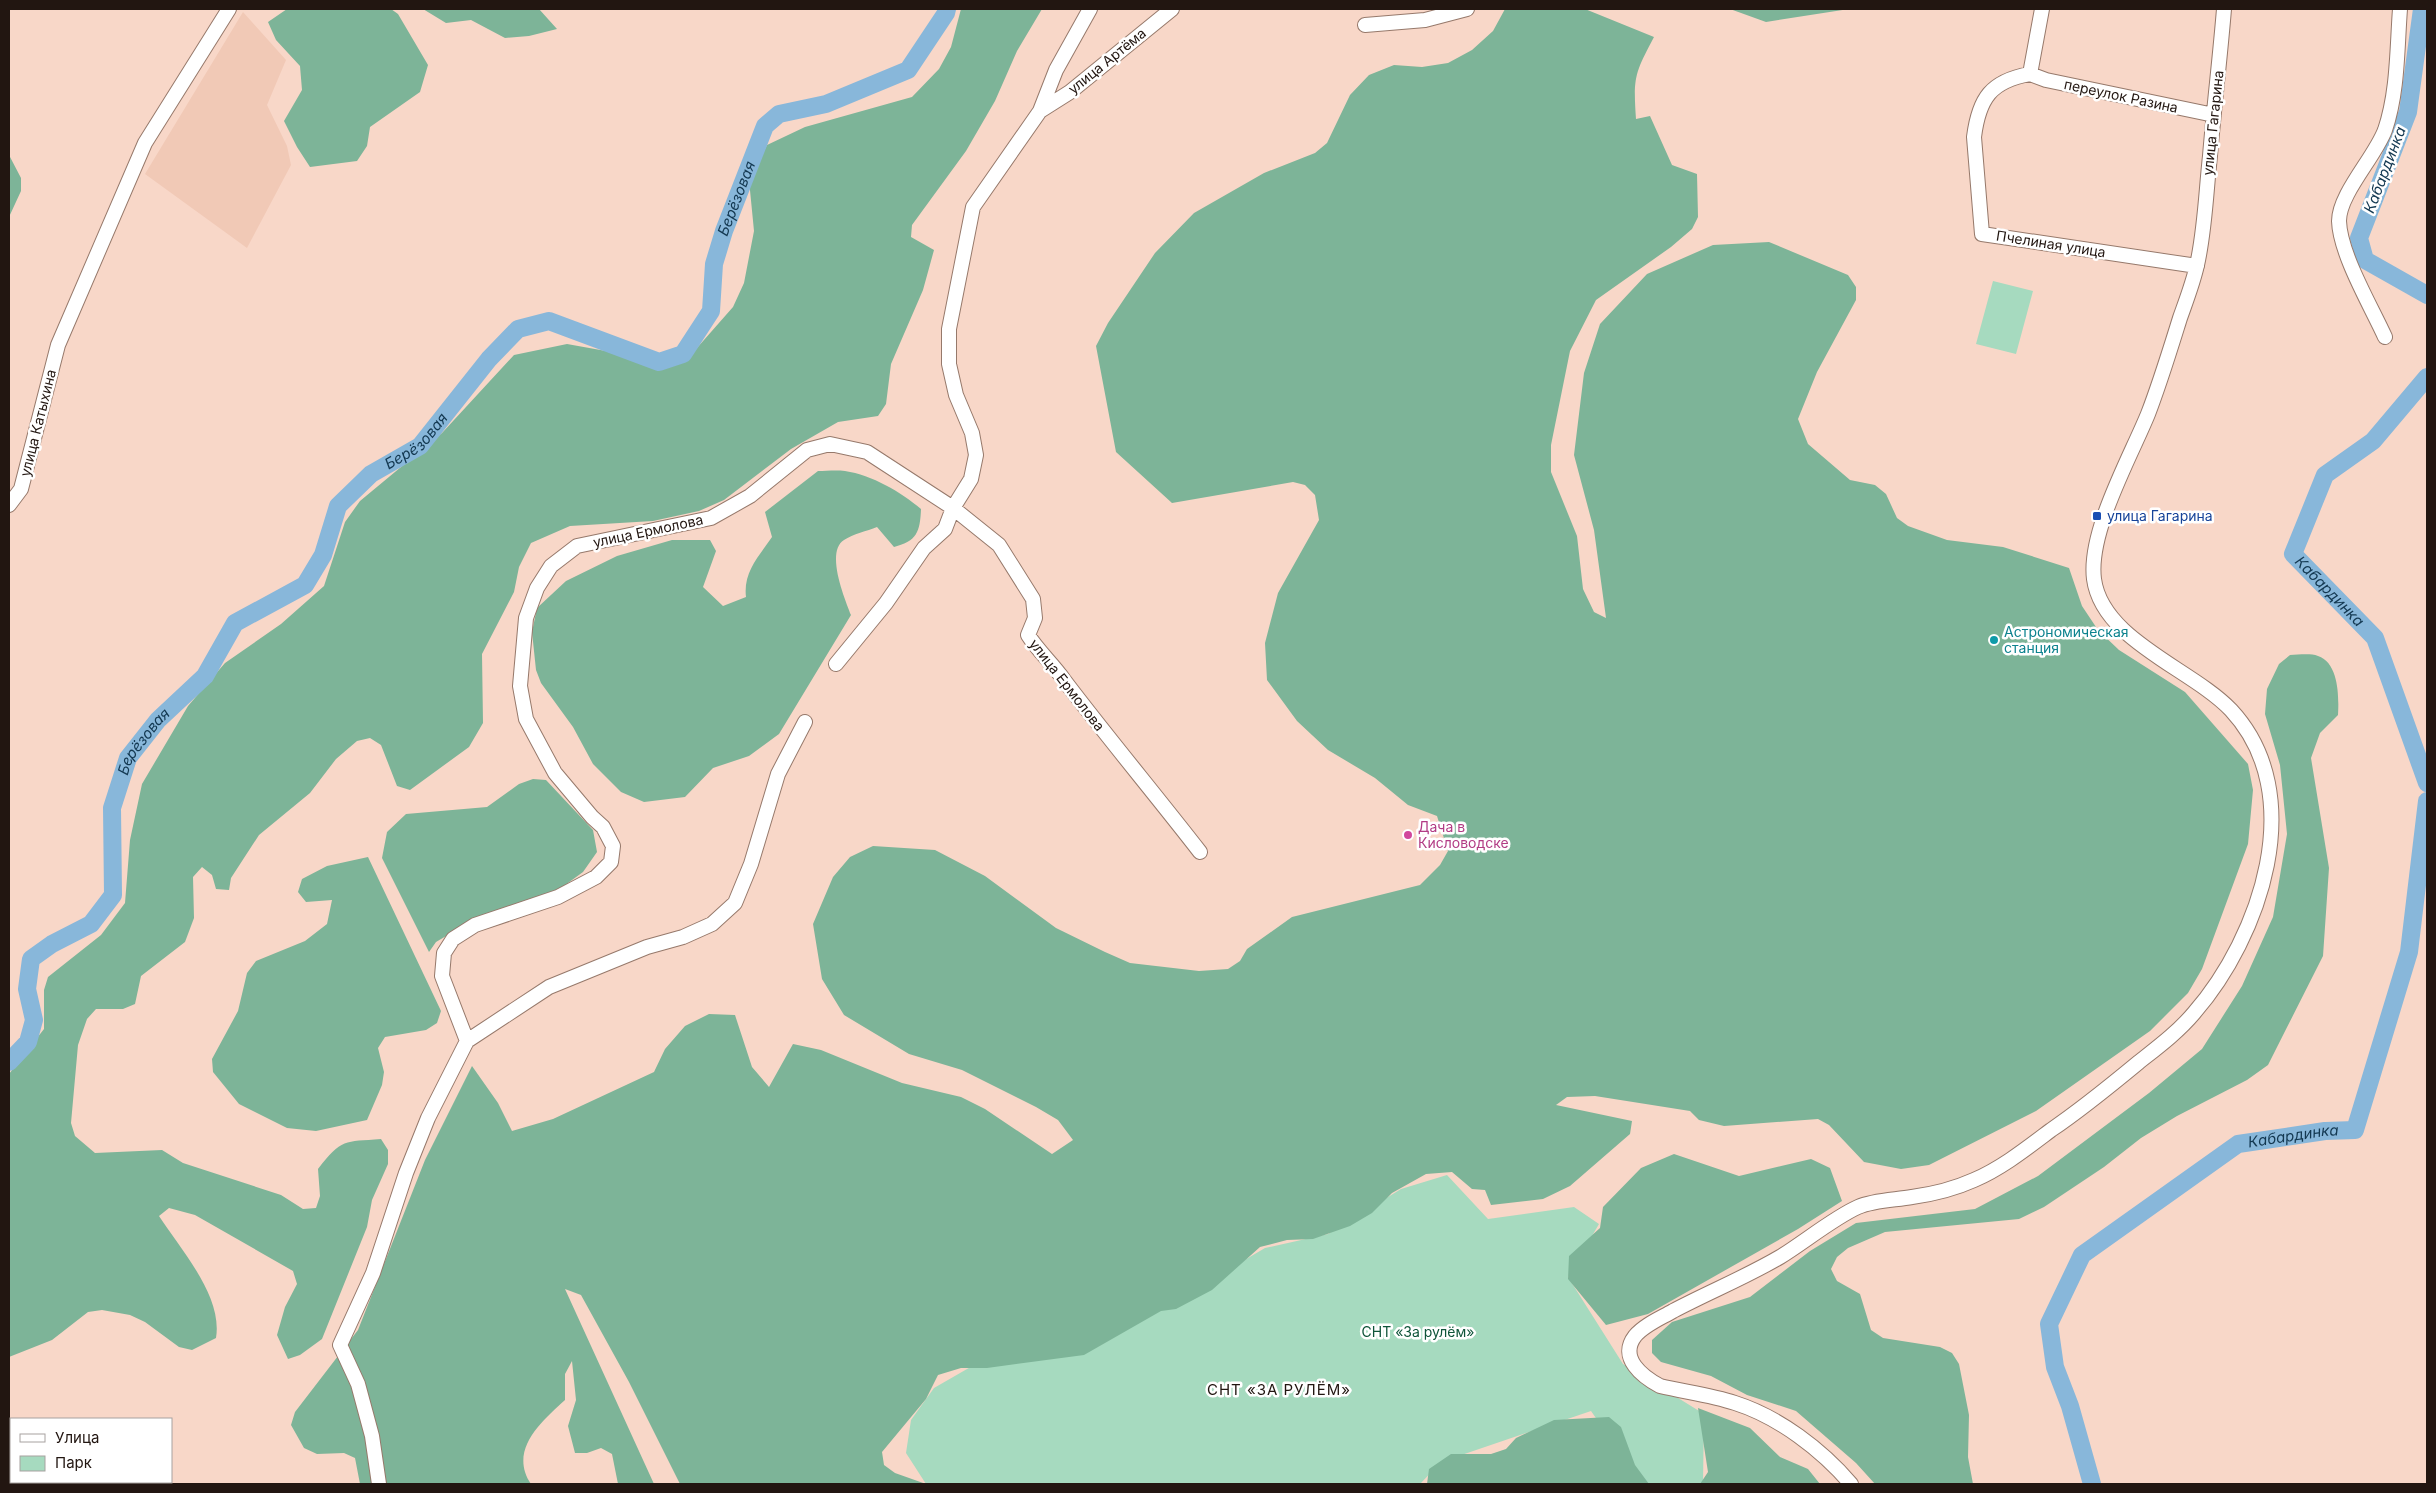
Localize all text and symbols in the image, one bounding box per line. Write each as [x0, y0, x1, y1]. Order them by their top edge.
street label: улица Артёма [1064, 24, 1149, 97]
street label: улица Гагарина [2199, 70, 2226, 176]
street label: переулок Разина [2063, 75, 2180, 116]
water label: Кабардинка [2359, 124, 2410, 216]
water label: Берёзовая [713, 158, 759, 239]
street label: Пчелиная улица [1995, 226, 2107, 261]
street label: улица Катыхина [16, 367, 59, 478]
water label: Берёзовая [381, 409, 451, 473]
place label: улица Гагарина [2107, 507, 2213, 524]
marker: улица Гагарина [2091, 510, 2103, 522]
street label: улица Ермолова [591, 511, 704, 550]
water label: Кабардинка [2291, 552, 2368, 630]
place label: Астрономическая станция [2004, 623, 2129, 656]
marker: Астрономическая станция [1988, 634, 2000, 646]
street label: улица Ермолова [1026, 635, 1109, 734]
water label: Берёзовая [113, 704, 174, 777]
place label: Дача в Кисловодске [1418, 818, 1509, 851]
marker: Дача в Кисловодске [1402, 829, 1414, 841]
water label: Кабардинка [2247, 1121, 2339, 1151]
park label: СНТ «За рулём» [1362, 1323, 1474, 1340]
district label: СНТ «ЗА РУЛЁМ» [1207, 1380, 1351, 1399]
legend [10, 1418, 172, 1483]
text: Улица [55, 1428, 99, 1447]
text: Парк [55, 1453, 92, 1472]

